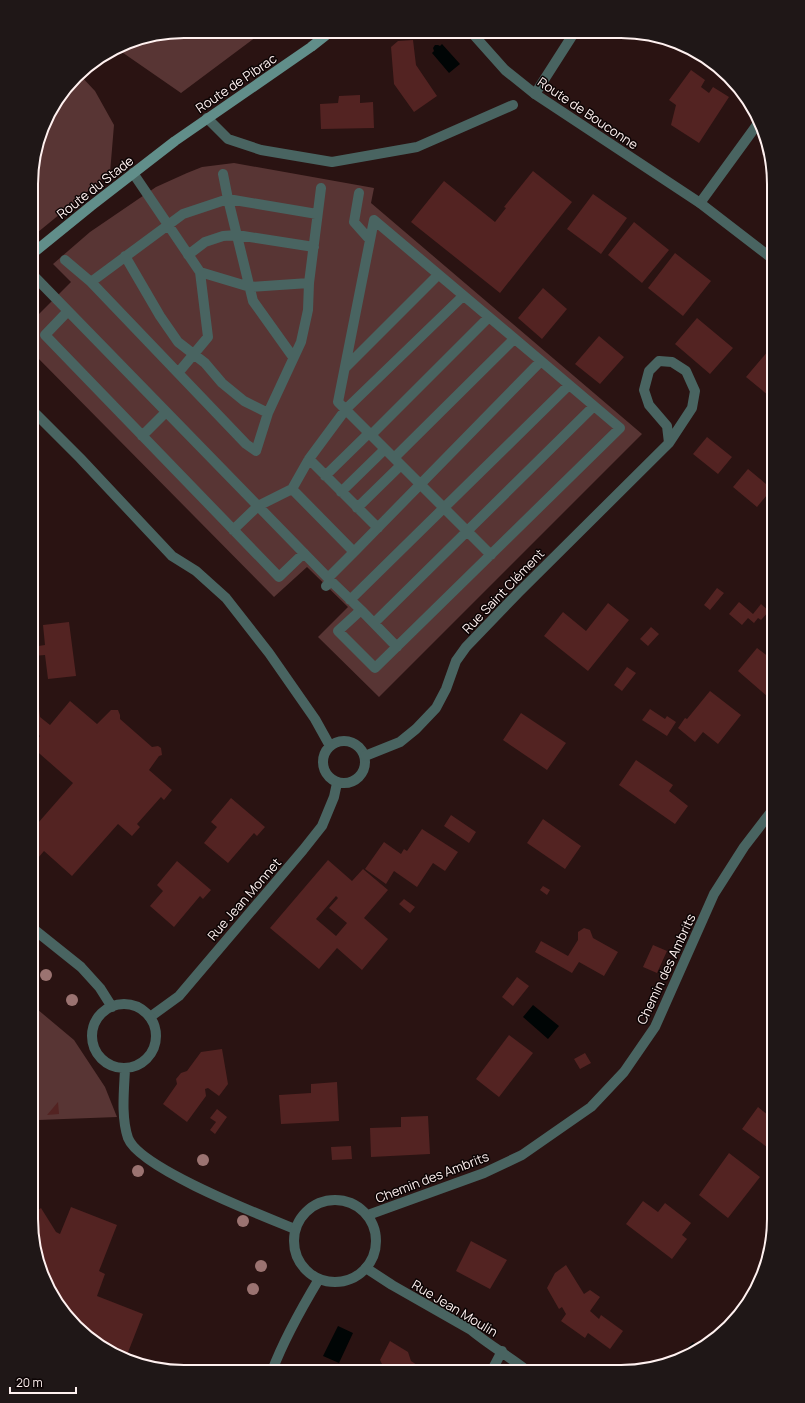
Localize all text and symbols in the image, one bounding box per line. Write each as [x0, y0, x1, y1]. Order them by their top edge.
street label: Route de Pibrac [192, 49, 280, 117]
street label: Route de Bouconne [534, 73, 642, 154]
street label: Route du Stade [53, 151, 137, 223]
street label: Rue Saint Clément [458, 545, 548, 637]
street label: Rue Jean Monnet [203, 854, 285, 944]
street label: Chemin des Ambrits [632, 911, 700, 1027]
street label: Chemin des Ambrits [373, 1147, 492, 1207]
street label: Rue Jean Moulin [409, 1275, 501, 1341]
scale bar [10, 1369, 76, 1395]
text: 20 m [16, 1374, 43, 1391]

